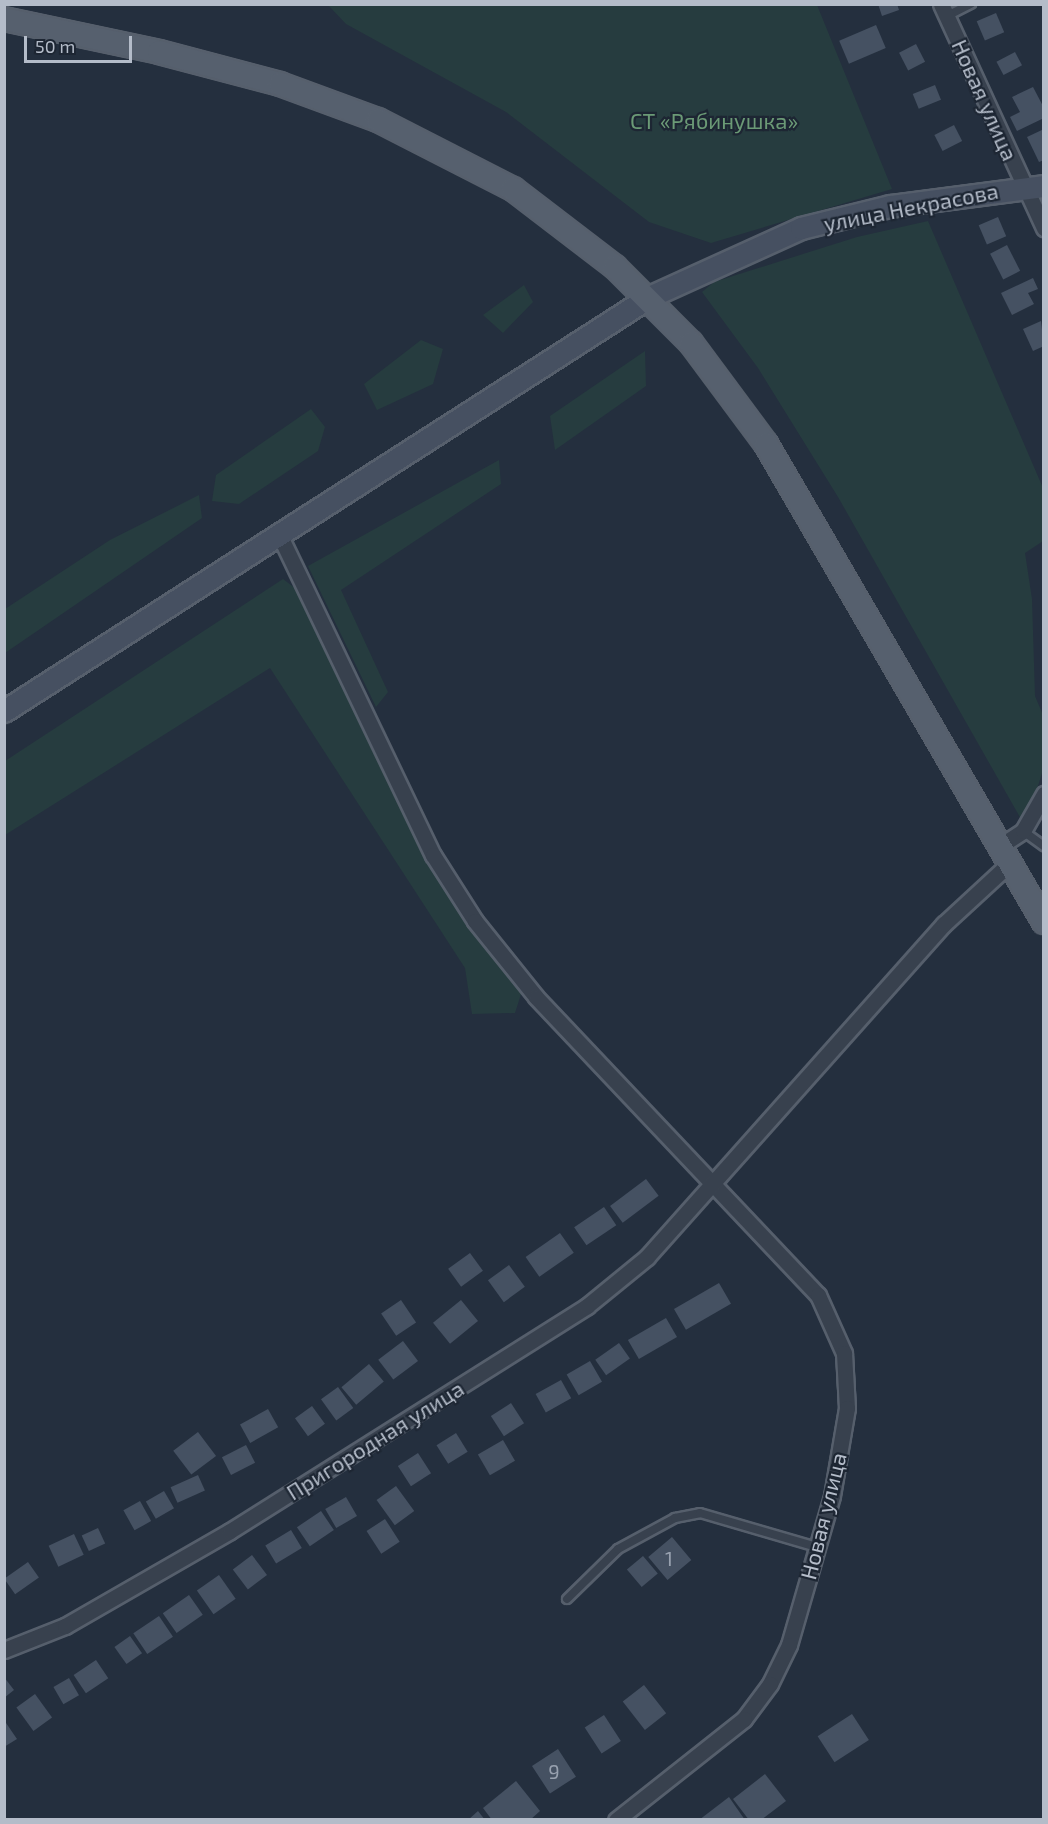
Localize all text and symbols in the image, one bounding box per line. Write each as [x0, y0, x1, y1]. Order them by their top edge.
scale bar [27, 24, 135, 62]
text: 50 m [35, 35, 75, 57]
street label: Новая улица [947, 35, 1023, 165]
park label: СТ «Рябинушка» [630, 108, 798, 134]
street label: улица Некрасова [821, 177, 1001, 237]
street label: Пригородная улица [281, 1375, 469, 1505]
street label: Новая улица [794, 1450, 852, 1582]
house number: 1 [665, 1546, 673, 1570]
house number: 9 [548, 1759, 560, 1783]

